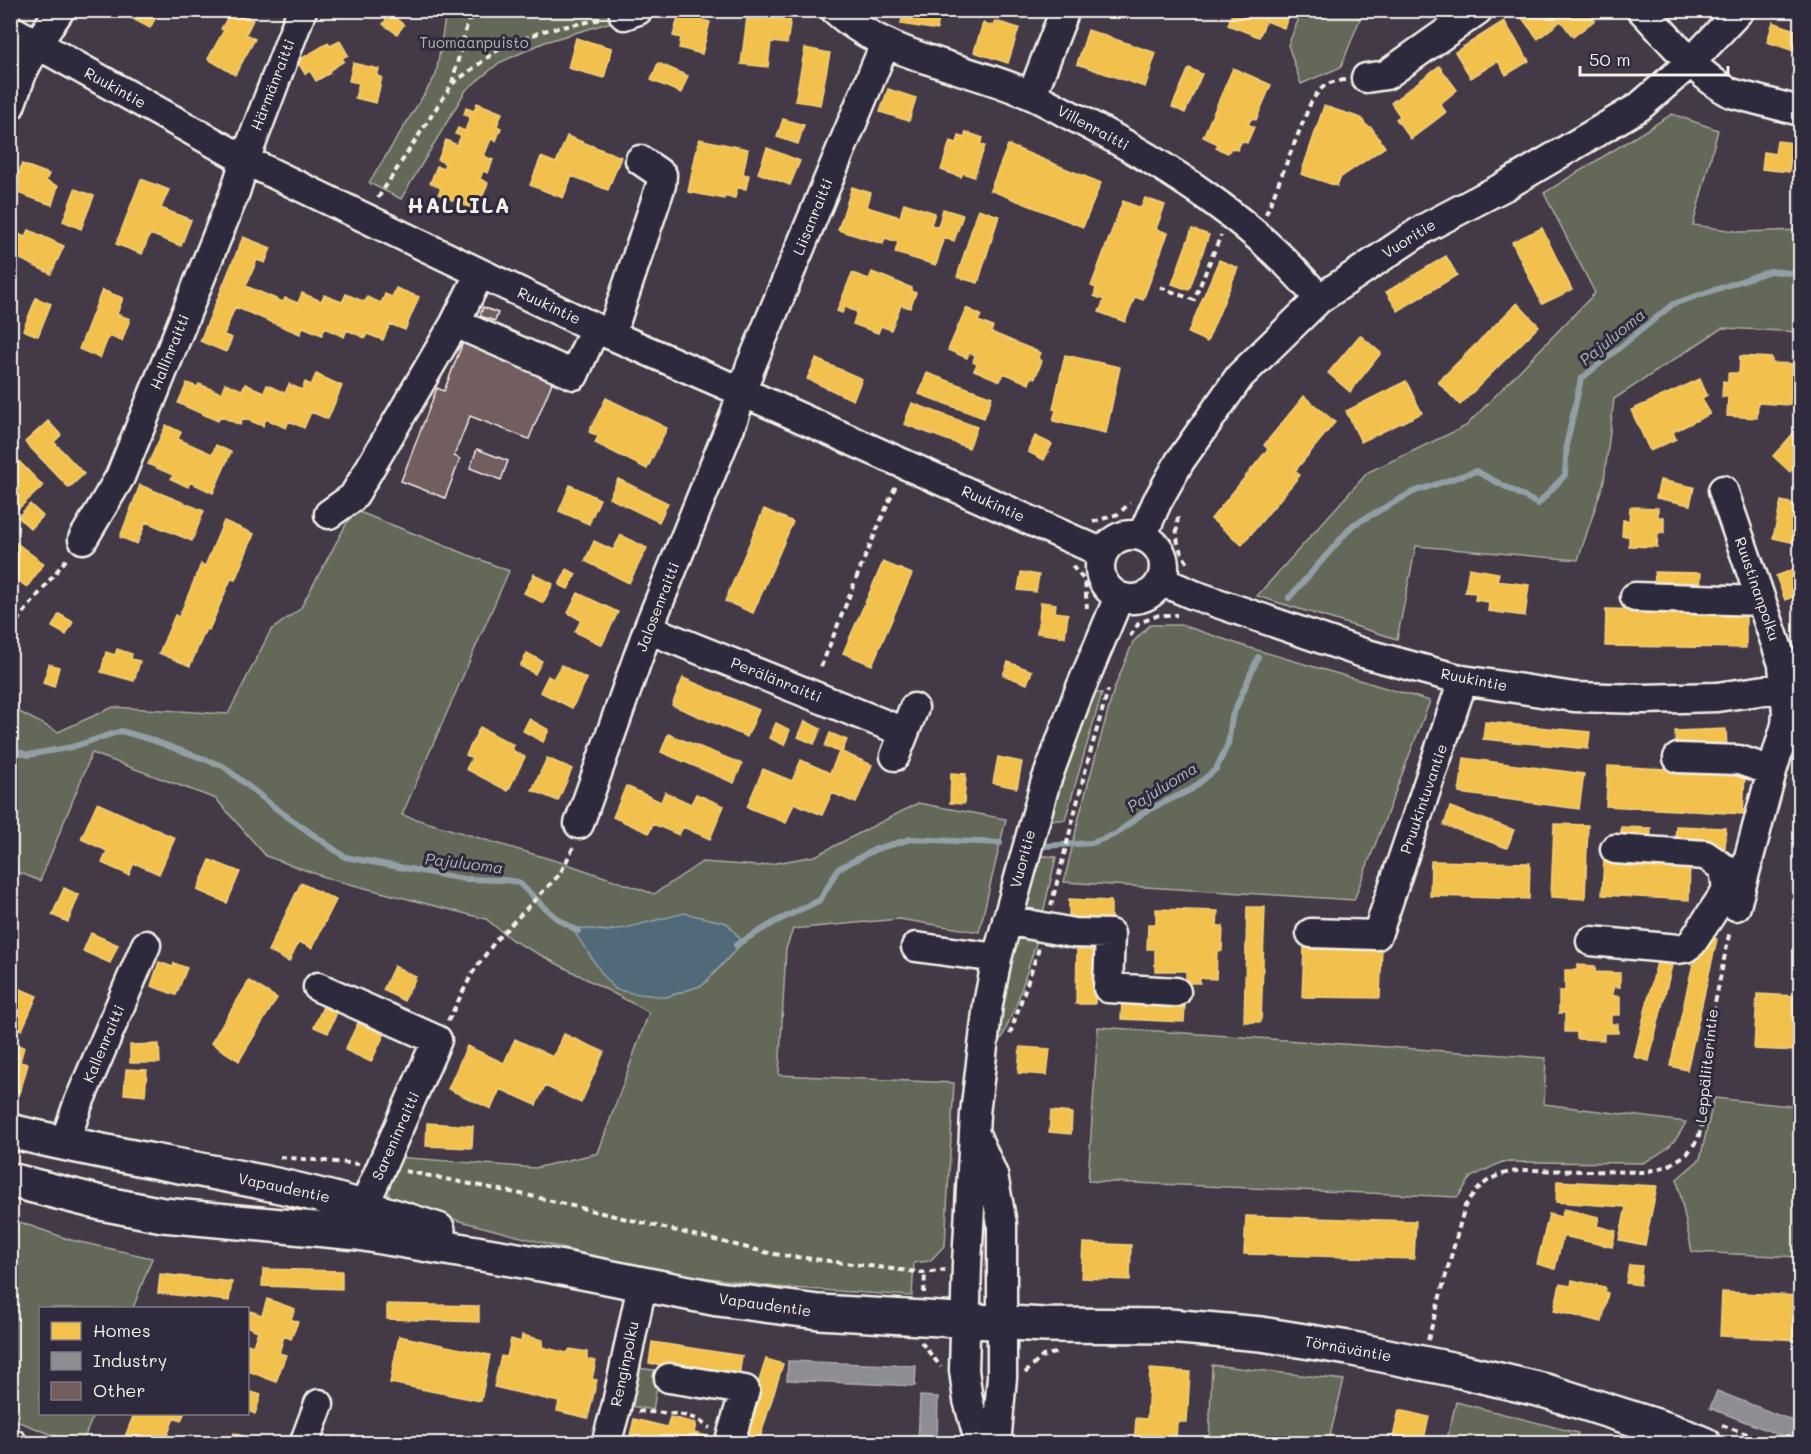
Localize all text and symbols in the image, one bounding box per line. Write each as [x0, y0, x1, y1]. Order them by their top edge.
park label: Tuomaanpuisto [419, 32, 529, 52]
street label: Härmänraitti [245, 36, 299, 133]
scale bar [1580, 39, 1728, 77]
text: 50 m [1589, 47, 1631, 71]
street label: Ruukintie [81, 62, 150, 112]
street label: Villenraitti [1054, 100, 1133, 154]
street label: Liisanraitti [788, 175, 837, 258]
district label: HALLILA [407, 191, 511, 218]
street label: Vuoritie [1378, 214, 1439, 262]
street label: Ruukintie [515, 282, 584, 328]
water label: Pajuluoma [1574, 304, 1649, 370]
street label: Hallinraitti [145, 311, 193, 392]
street label: Ruukintie [959, 480, 1028, 526]
street label: Ruustinanpolku [1731, 534, 1785, 643]
street label: Jalosenraitti [631, 559, 683, 654]
street label: Perälänraitti [728, 652, 825, 706]
street label: Ruukintie [1439, 663, 1509, 695]
street label: Pruukintuvantie [1395, 741, 1451, 856]
water label: Pajuluoma [1123, 757, 1201, 816]
street label: Vuoritie [1005, 827, 1039, 890]
water label: Pajuluoma [424, 847, 504, 878]
street label: Kallenraitti [78, 1002, 128, 1086]
street label: Leppäliiterintie [1690, 1008, 1722, 1124]
street label: Sareninraitti [367, 1088, 424, 1183]
street label: Vapaudentie [236, 1168, 332, 1207]
street label: Vapaudentie [718, 1288, 813, 1320]
legend [39, 1307, 249, 1415]
text: Homes [93, 1318, 151, 1342]
street label: Renginpolku [605, 1319, 643, 1408]
street label: Törnäväntie [1303, 1331, 1393, 1365]
text: Industry [93, 1348, 167, 1372]
text: Other [93, 1378, 146, 1402]

